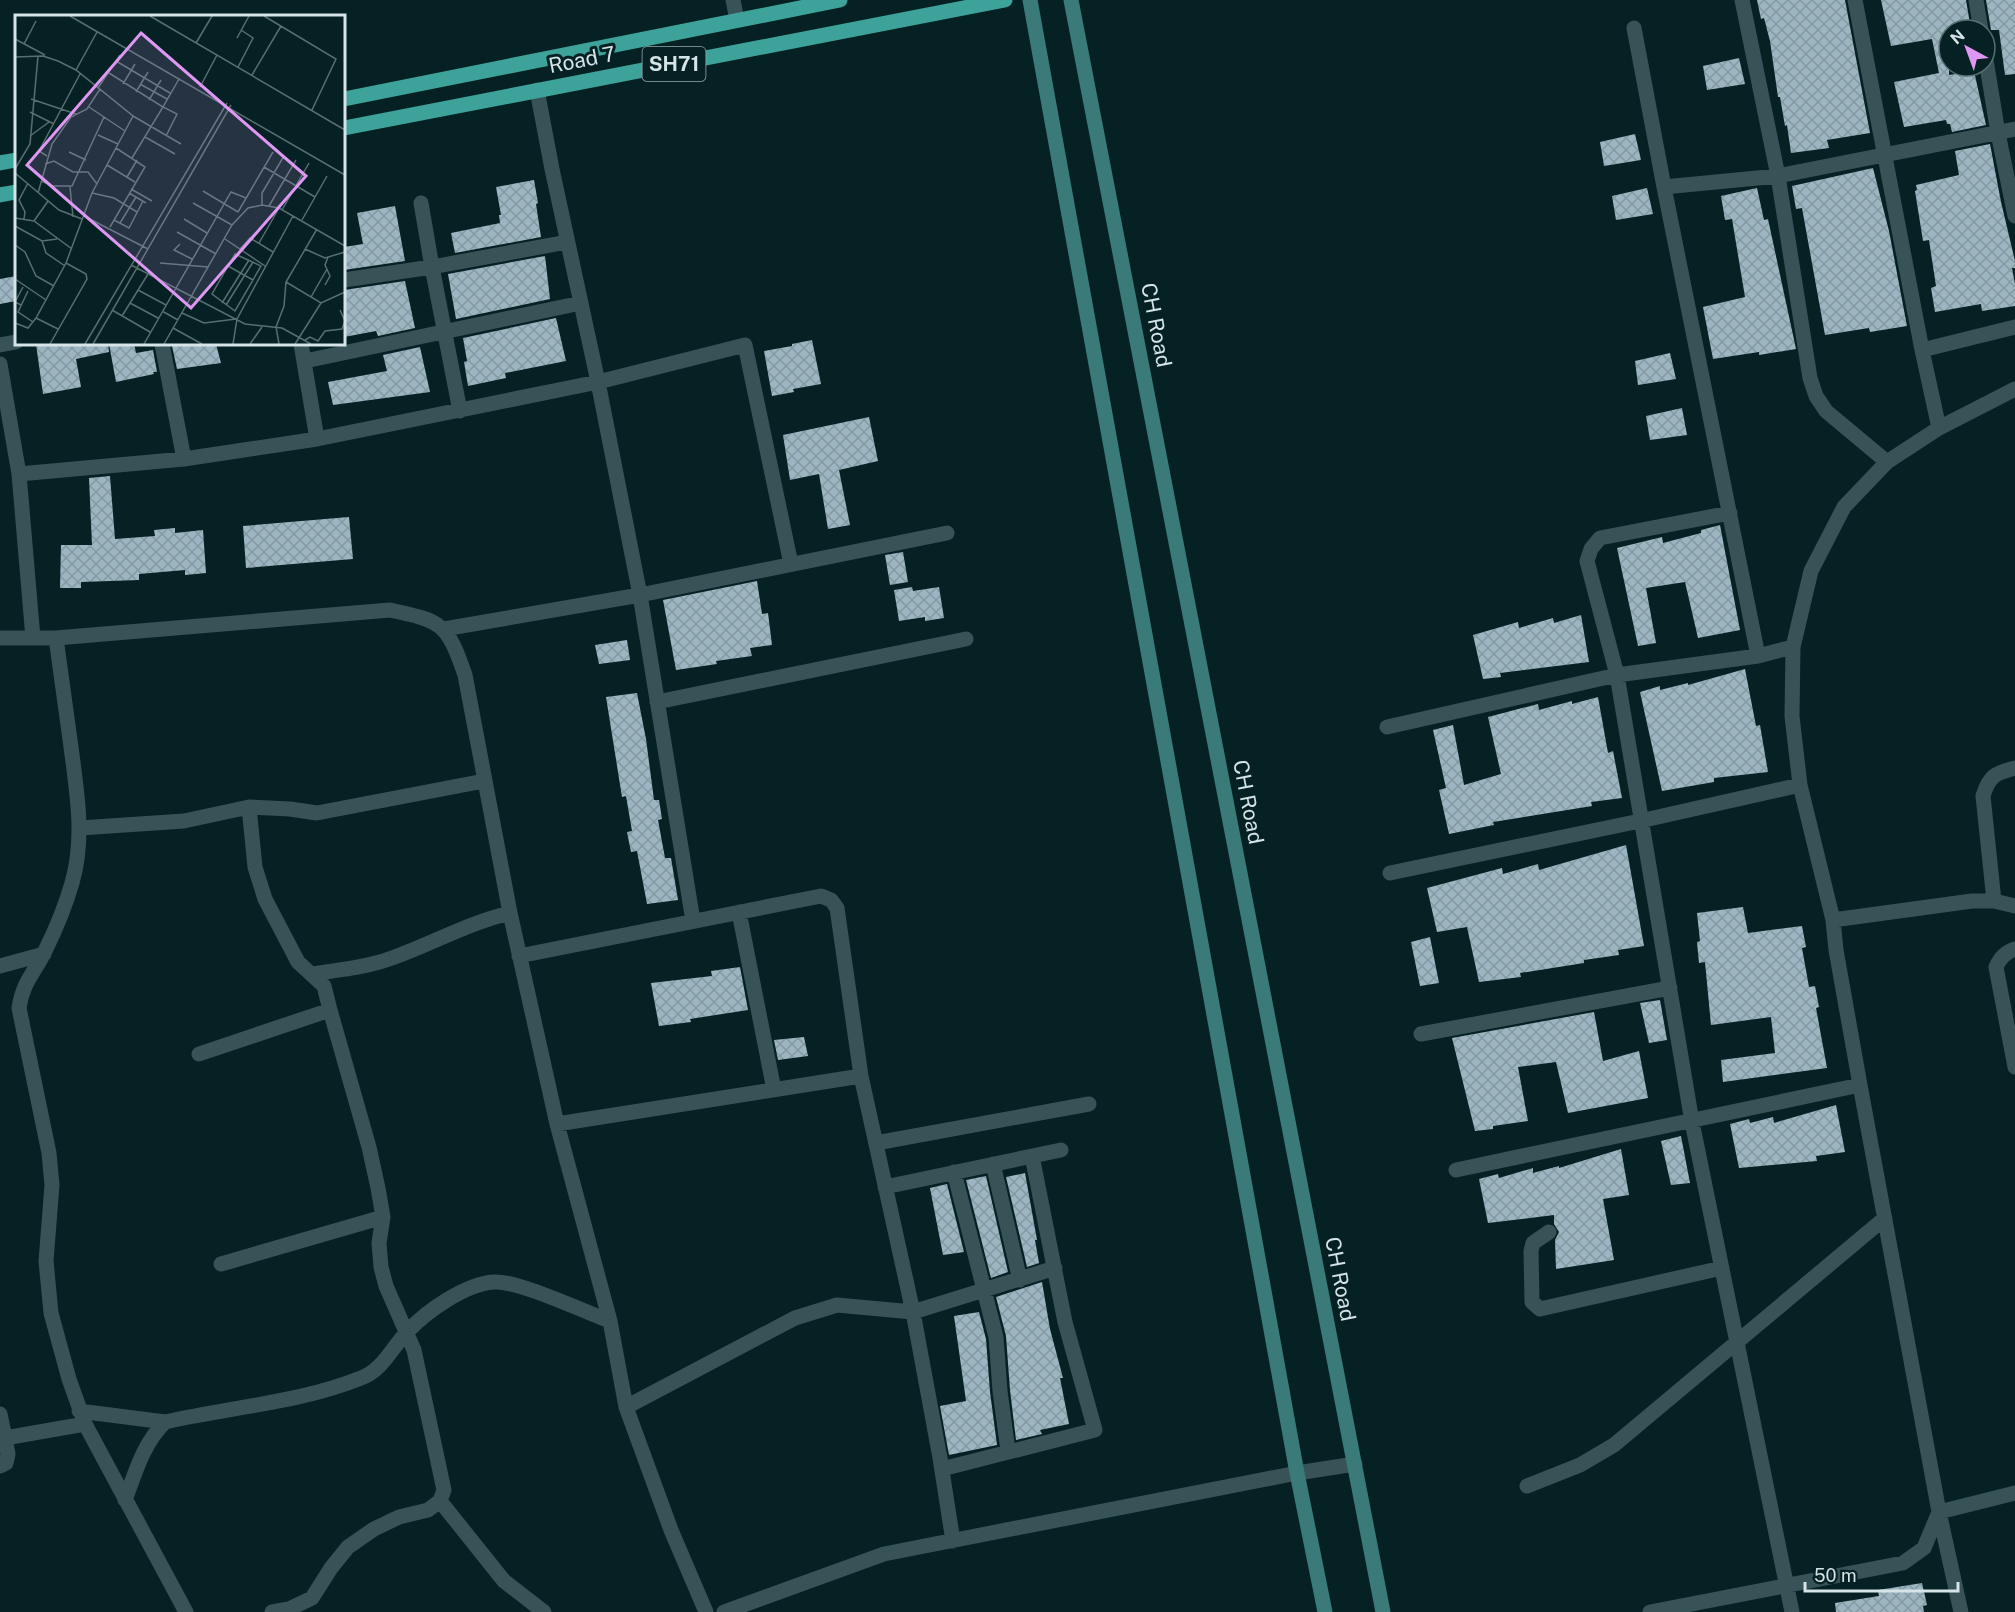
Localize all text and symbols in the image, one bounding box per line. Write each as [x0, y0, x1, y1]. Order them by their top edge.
inset map [15, 15, 345, 345]
north arrow [1937, 18, 1997, 78]
text: N [1947, 26, 1968, 48]
street label: Road 7 [546, 41, 617, 78]
road number: SH71 [642, 47, 706, 81]
street label: CH Road [1136, 281, 1177, 369]
street label: CH Road [1228, 758, 1269, 846]
street label: CH Road [1320, 1235, 1361, 1323]
scale bar [1805, 1555, 1958, 1593]
text: 50 m [1814, 1565, 1857, 1586]

